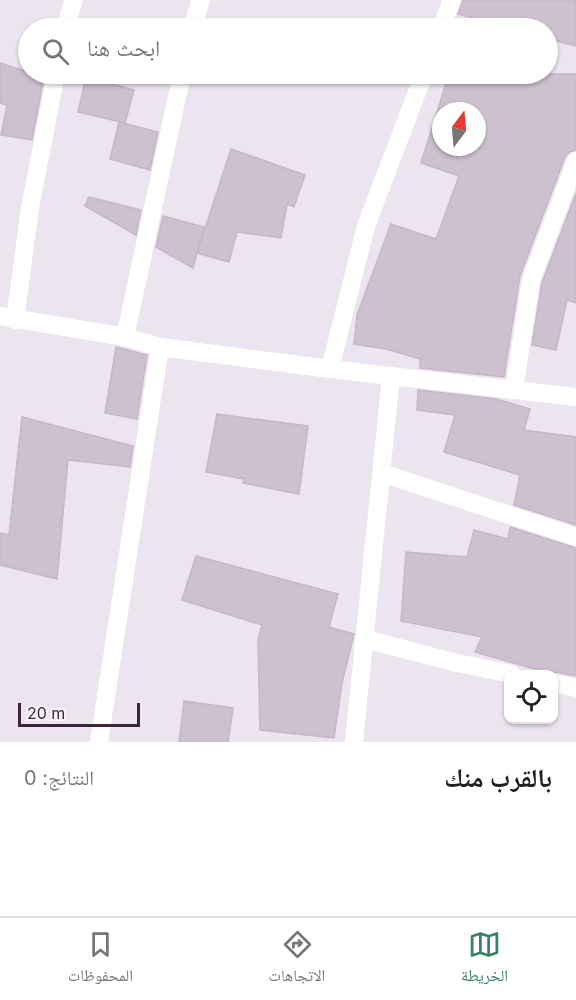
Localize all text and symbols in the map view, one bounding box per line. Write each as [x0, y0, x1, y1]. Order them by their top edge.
search box [18, 18, 558, 84]
icon: search [39, 35, 72, 68]
text: ابحث هنا [87, 35, 160, 61]
north arrow [432, 102, 486, 156]
map controls [504, 670, 558, 724]
button: locate [504, 670, 558, 724]
scale bar [18, 700, 140, 728]
text: 20 m [27, 703, 65, 723]
text: بالقرب منك [444, 762, 552, 793]
text: النتائج: 0 [24, 766, 94, 790]
tab: المحفوظات [68, 928, 133, 991]
tab: الاتجاهات [269, 928, 325, 991]
tab: الخريطة [461, 928, 508, 991]

